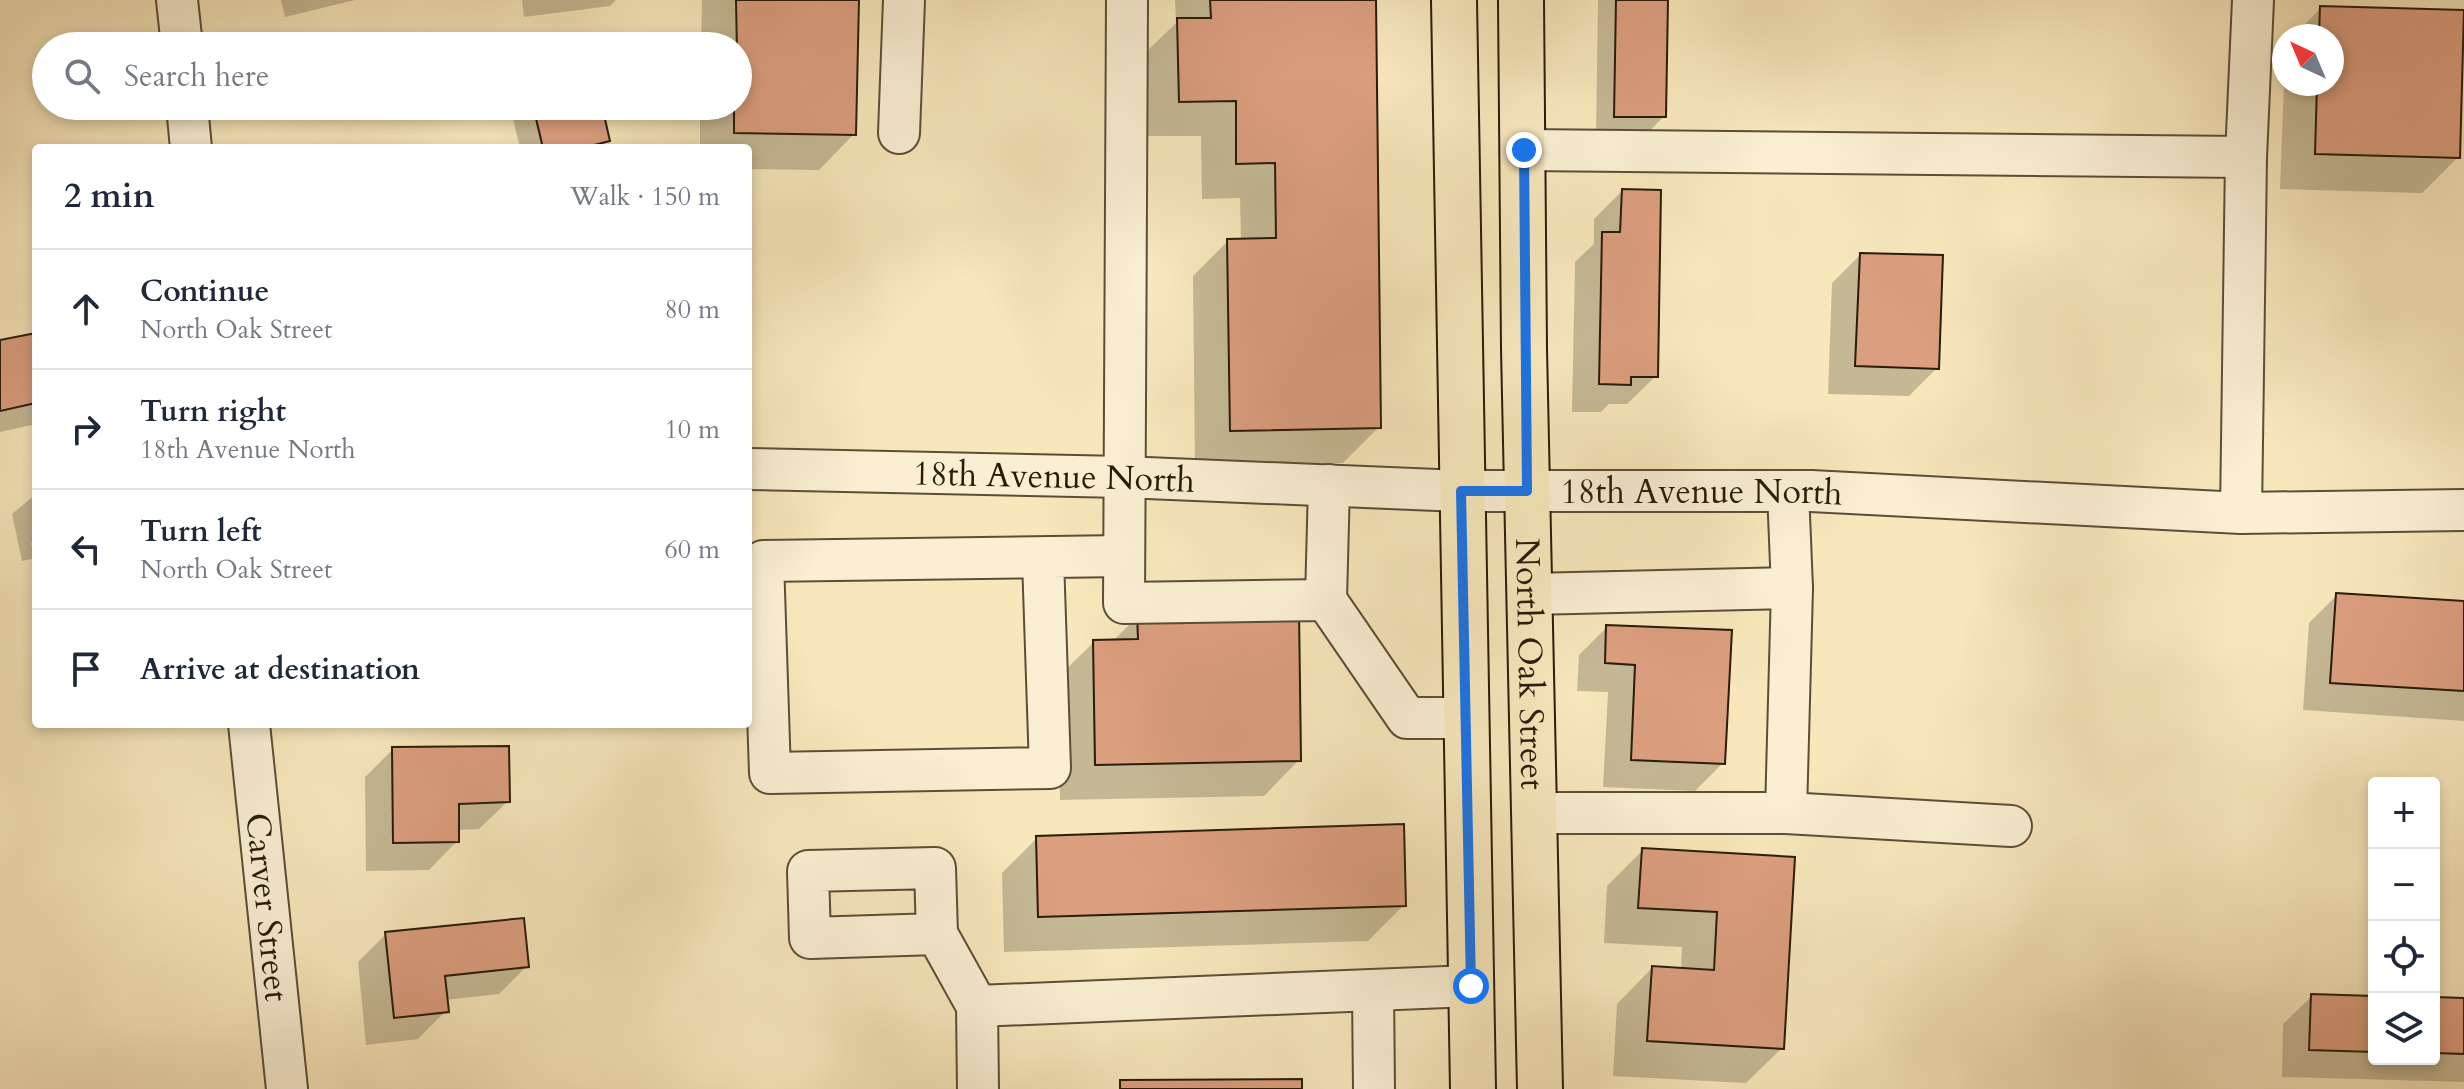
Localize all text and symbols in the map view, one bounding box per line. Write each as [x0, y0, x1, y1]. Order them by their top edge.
north arrow [2272, 24, 2344, 96]
search box [32, 32, 752, 120]
icon: search [60, 54, 104, 98]
text: Search here [124, 56, 269, 97]
route end [1506, 132, 1542, 168]
text: 2 min [64, 173, 155, 219]
text: Walk · 150 m [570, 179, 720, 214]
text: Continue [140, 271, 269, 312]
icon: ahead [64, 287, 108, 331]
text: 80 m [664, 292, 720, 327]
text: North Oak Street [140, 312, 332, 347]
text: Turn right [140, 391, 286, 432]
icon: right [64, 407, 108, 451]
text: 10 m [664, 412, 720, 447]
text: 18th Avenue North [140, 432, 356, 467]
street label: 18th Avenue North [912, 451, 1196, 504]
street label: 18th Avenue North [1561, 469, 1844, 517]
text: Turn left [140, 511, 262, 552]
icon: left [64, 527, 108, 571]
text: 60 m [664, 532, 720, 567]
street label: North Oak Street [1504, 538, 1556, 790]
text: North Oak Street [140, 552, 332, 587]
icon: arrive [64, 647, 108, 691]
text: Arrive at destination [140, 649, 420, 690]
map controls [2368, 777, 2440, 1065]
button: + [2368, 777, 2440, 849]
street label: Carver Street [234, 811, 300, 1004]
button: − [2368, 849, 2440, 921]
button: locate [2368, 921, 2440, 993]
route start [1453, 968, 1489, 1004]
button: layers [2368, 993, 2440, 1065]

